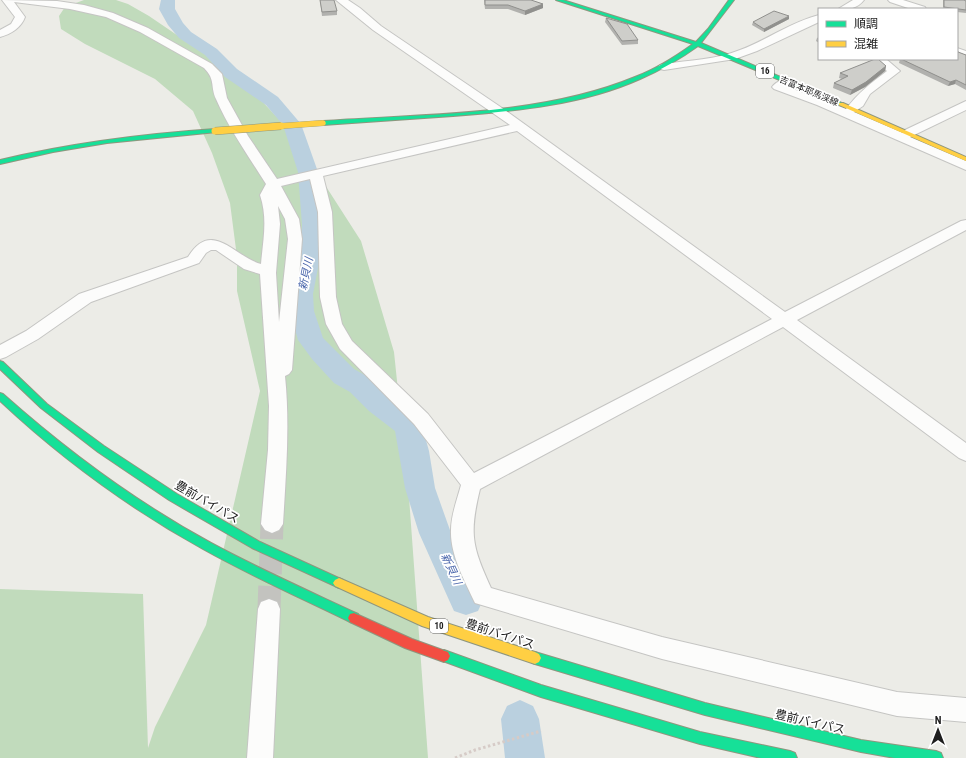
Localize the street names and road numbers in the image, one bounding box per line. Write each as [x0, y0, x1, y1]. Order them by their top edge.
road number: 16 [756, 64, 774, 78]
street label: 吉富本耶馬渓線 [778, 74, 841, 108]
street label: 豊前バイパス [172, 478, 242, 526]
street label: 豊前バイパス [464, 616, 536, 652]
road number: 10 [430, 619, 448, 633]
street label: 豊前バイパス [773, 707, 847, 737]

